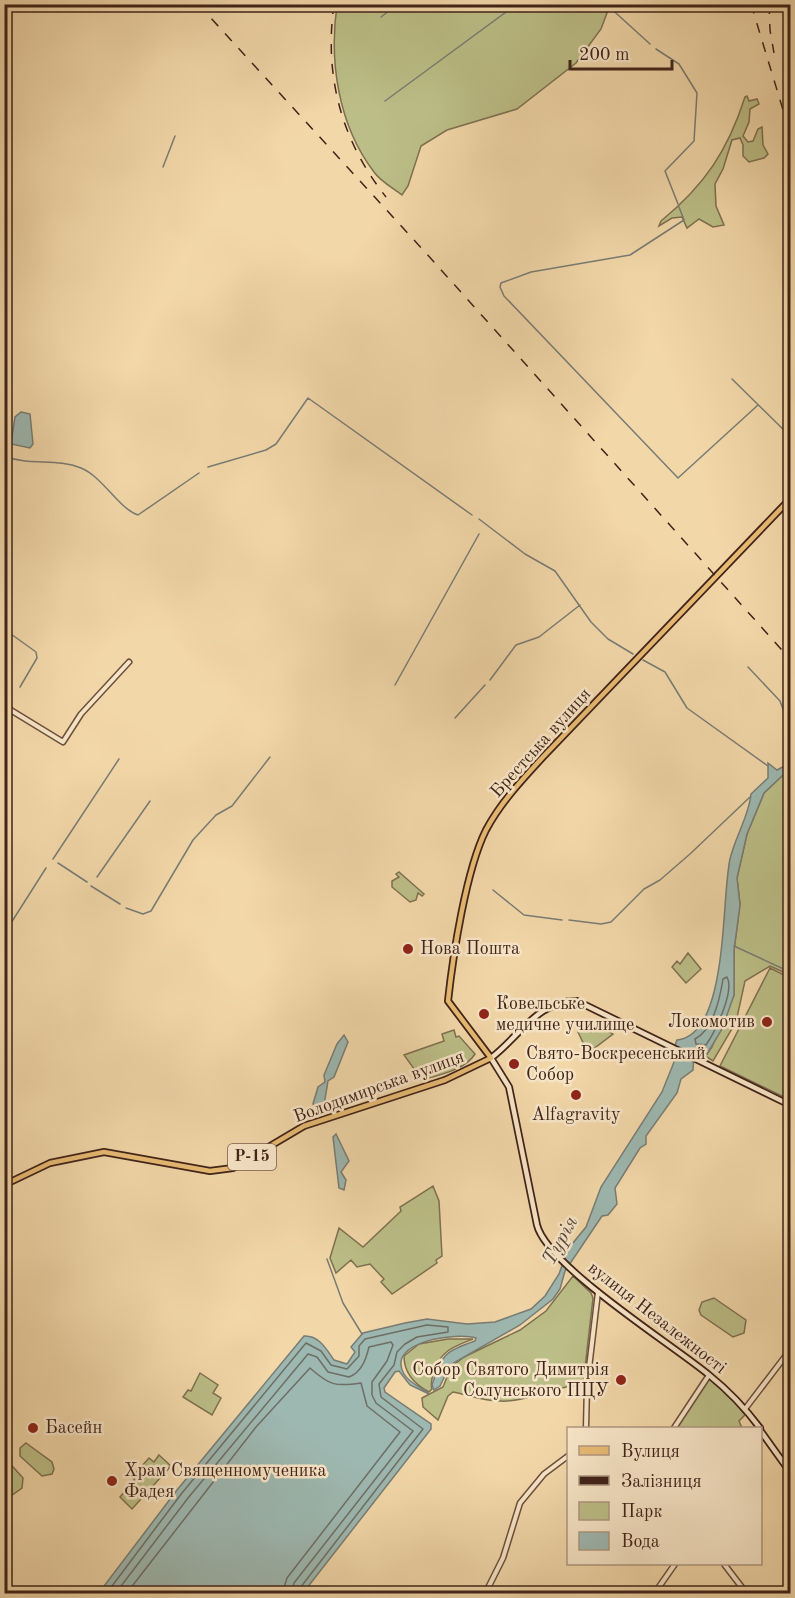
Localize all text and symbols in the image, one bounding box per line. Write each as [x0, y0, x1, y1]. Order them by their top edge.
scale bar [570, 33, 672, 71]
text: 200 m [579, 46, 630, 64]
street label: Брестська вулиця [487, 685, 595, 801]
place label: Нова Пошта [420, 940, 520, 958]
marker: Нова Пошта [401, 942, 415, 956]
place label: Ковельське медичне училище [496, 995, 634, 1034]
marker: Ковельське медичне училище [477, 1007, 491, 1021]
place label: Локомотив [668, 1013, 755, 1031]
marker: Локомотив [760, 1015, 774, 1029]
place label: Свято-Воскресенський Собор [526, 1045, 706, 1084]
street label: Володимирська вулиця [291, 1048, 467, 1126]
marker: Свято-Воскресенський Собор [507, 1057, 521, 1071]
marker: Alfagravity [569, 1088, 583, 1102]
place label: Alfagravity [531, 1106, 621, 1124]
road number: Р-15 [228, 1144, 276, 1170]
water label: Турія [540, 1213, 583, 1269]
street label: вулиця Незалежності [585, 1259, 729, 1377]
place label: Собор Святого Димитрія Солунського ПЦУ [412, 1361, 609, 1400]
marker: Собор Святого Димитрія Солунського ПЦУ [614, 1373, 628, 1387]
place label: Басейн [45, 1419, 102, 1437]
marker: Басейн [26, 1421, 40, 1435]
legend [567, 1427, 762, 1565]
text: Вулиця [621, 1443, 680, 1461]
place label: Храм Священномученика Фадея [124, 1462, 327, 1501]
text: Залізниця [621, 1473, 702, 1491]
marker: Храм Священномученика Фадея [105, 1474, 119, 1488]
text: Парк [621, 1503, 662, 1521]
text: Вода [621, 1533, 660, 1551]

